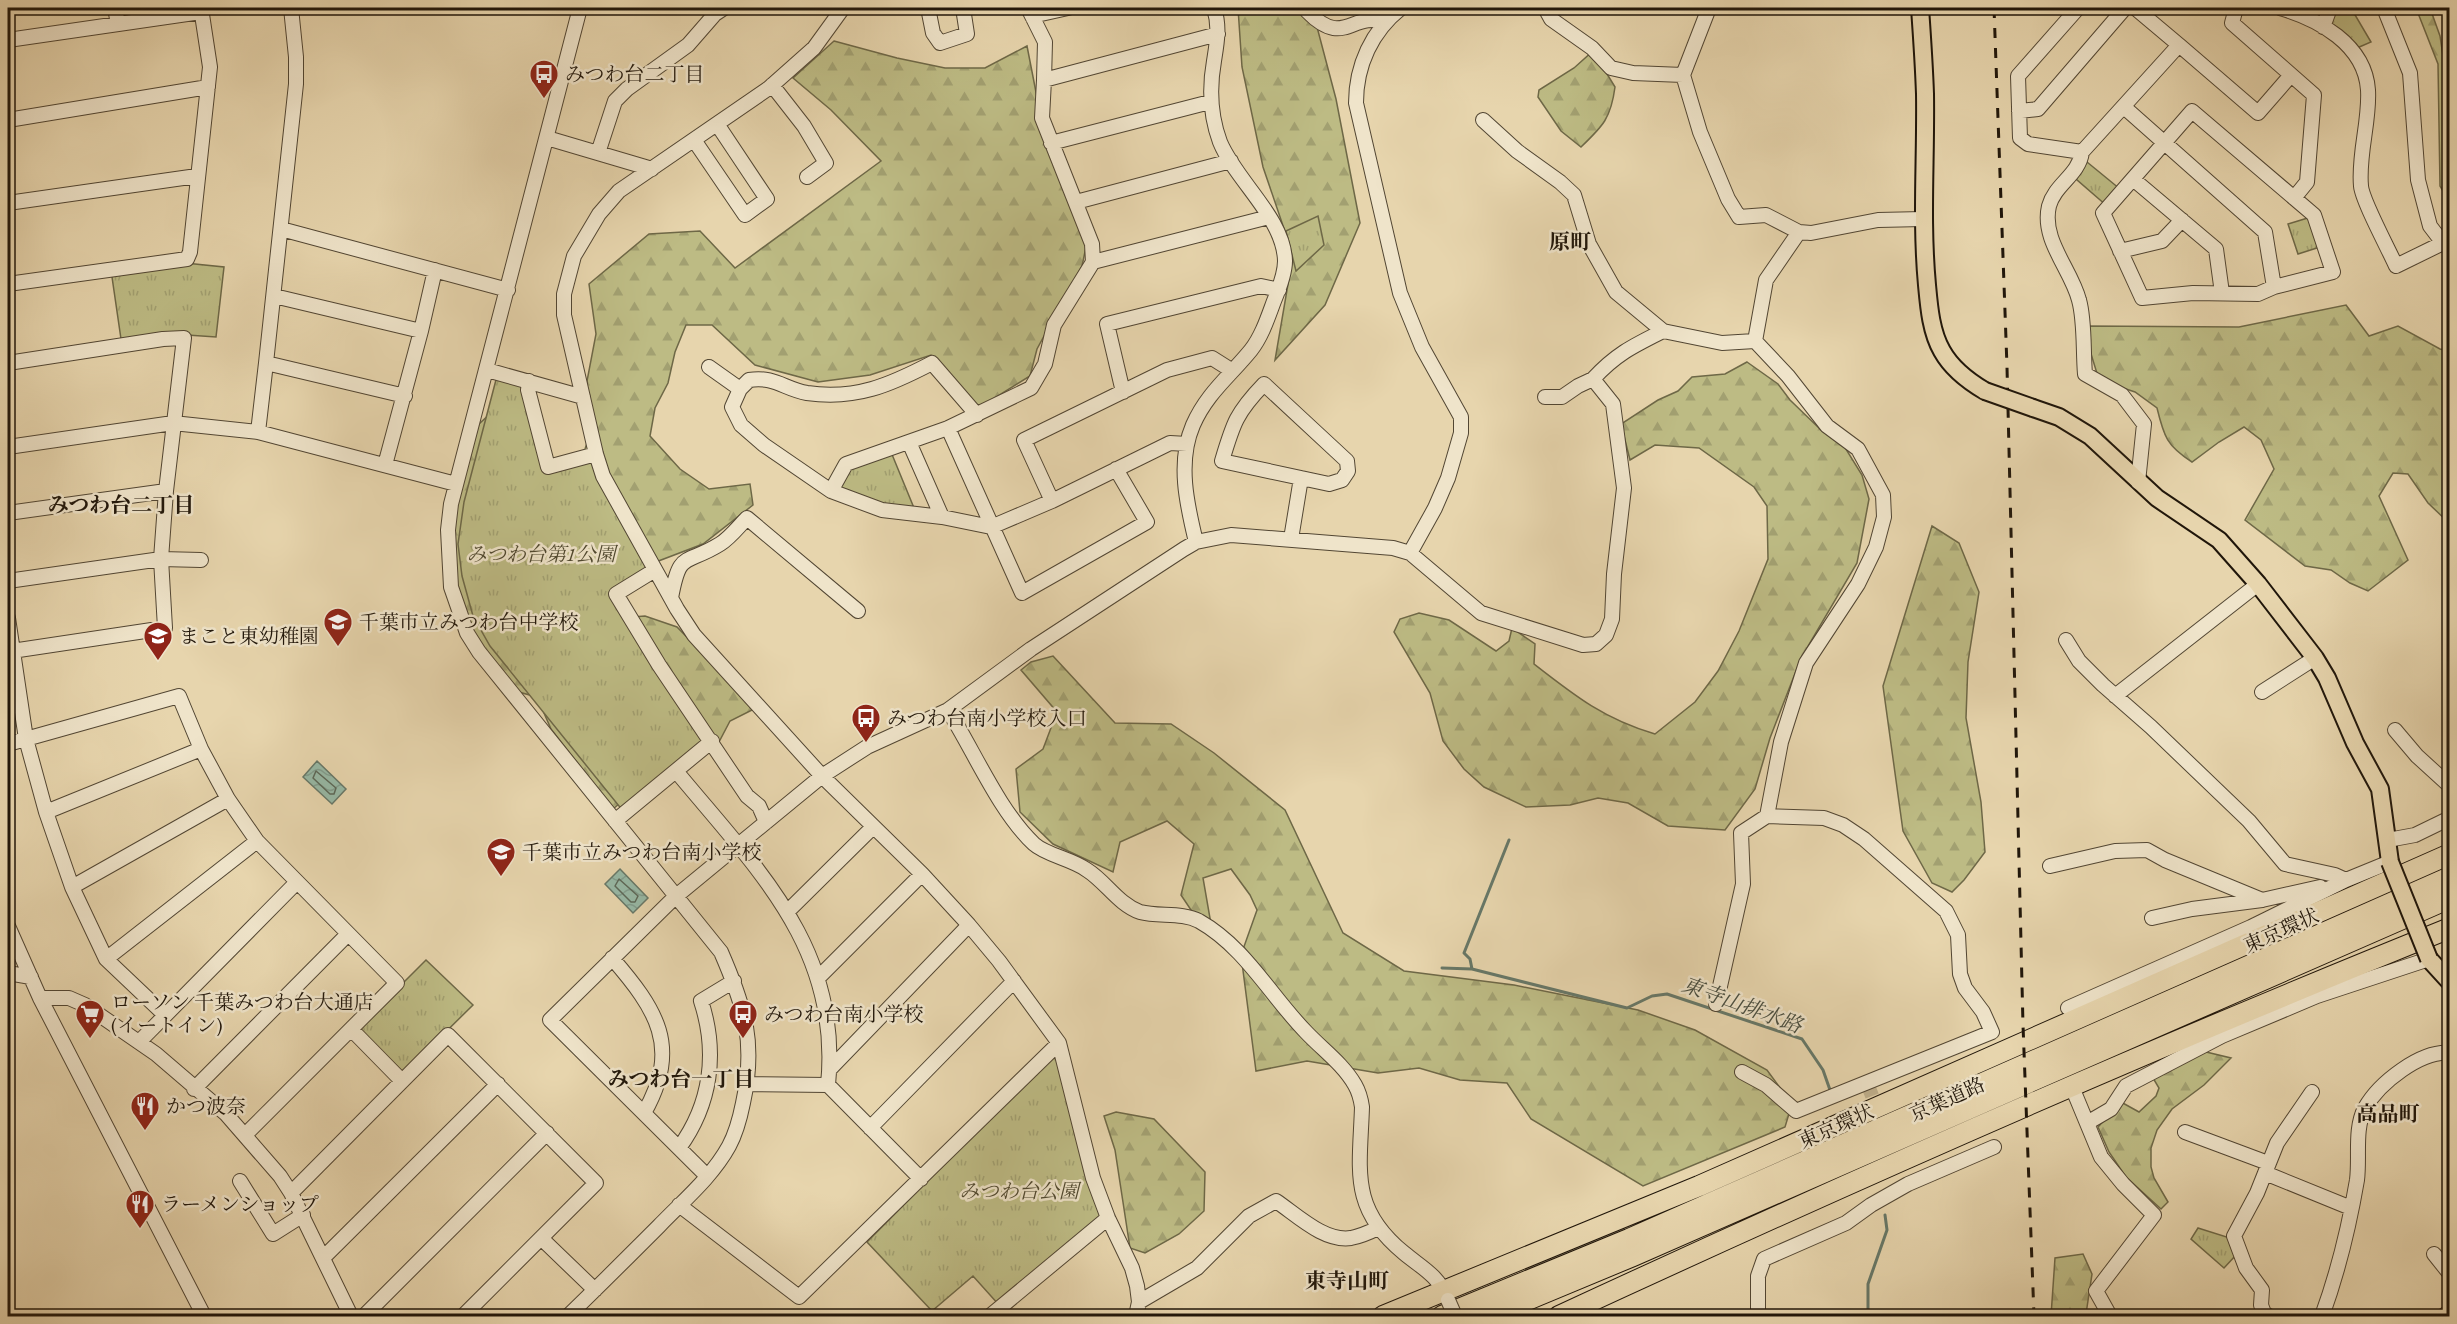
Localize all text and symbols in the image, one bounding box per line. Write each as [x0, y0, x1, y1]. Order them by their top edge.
bus stop icon: みつわ台二丁目 [528, 58, 560, 100]
place label: みつわ台二丁目 [565, 61, 705, 87]
district label: 原町 [1549, 228, 1591, 255]
district label: みつわ台二丁目 [48, 491, 194, 518]
park label: みつわ台第1公園 [466, 541, 619, 567]
school or university icon: 千葉市立みつわ台中学校 [322, 606, 354, 648]
place label: 千葉市立みつわ台中学校 [359, 609, 579, 635]
school or university icon: まこと東幼稚園 [142, 620, 174, 662]
place label: まこと東幼稚園 [179, 623, 319, 649]
bus stop icon: みつわ台南小学校入口 [850, 702, 882, 744]
place label: みつわ台南小学校入口 [887, 705, 1087, 731]
school or university icon: 千葉市立みつわ台南小学校 [485, 836, 517, 878]
place label: 千葉市立みつわ台南小学校 [522, 839, 762, 865]
street label: 東京環状 [2239, 902, 2323, 958]
water label: 東寺山排水路 [1678, 970, 1808, 1039]
place label: ローソン 千葉みつわ台大通店 (イートイン) [111, 989, 374, 1038]
supermarket icon: ローソン 千葉みつわ台大通店 (イートイン) [74, 998, 106, 1040]
bus stop icon: みつわ台南小学校 [727, 998, 759, 1040]
place label: みつわ台南小学校 [764, 1001, 924, 1027]
district label: みつわ台一丁目 [608, 1065, 754, 1092]
street label: 京葉道路 [1905, 1071, 1989, 1127]
restaurant icon: かつ波奈 [129, 1090, 161, 1132]
place label: かつ波奈 [166, 1093, 246, 1119]
street label: 東京環状 [1794, 1098, 1878, 1154]
district label: 高品町 [2357, 1100, 2420, 1127]
park label: みつわ台公園 [959, 1178, 1082, 1204]
restaurant icon: ラーメンショップ [124, 1188, 156, 1230]
place label: ラーメンショップ [161, 1191, 319, 1217]
district label: 東寺山町 [1305, 1267, 1389, 1294]

